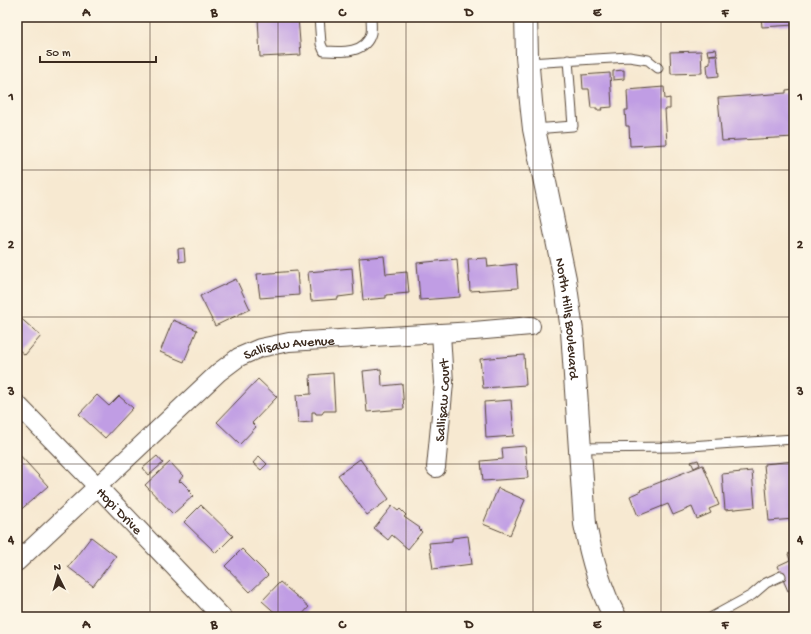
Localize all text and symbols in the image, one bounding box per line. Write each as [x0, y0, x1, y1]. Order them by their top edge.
text: A [81, 6, 91, 21]
text: B [210, 6, 219, 21]
text: C [337, 6, 347, 21]
text: D [464, 6, 474, 21]
text: E [593, 6, 602, 21]
text: F [721, 6, 730, 21]
scale bar [40, 38, 156, 64]
text: 50 m [46, 47, 71, 61]
text: 1 [7, 90, 14, 105]
text: 1 [796, 90, 803, 105]
text: 2 [8, 238, 15, 253]
text: 2 [797, 238, 804, 253]
street label: North Hills Boulevard [550, 257, 581, 382]
street label: Sallisaw Avenue [241, 333, 336, 365]
street label: Sallisaw Court [433, 357, 455, 443]
text: 3 [7, 385, 15, 400]
text: 3 [796, 385, 804, 400]
street label: Hopi Drive [92, 485, 145, 540]
text: 4 [7, 533, 15, 548]
text: 4 [796, 533, 804, 548]
north arrow [38, 556, 78, 596]
text: N [53, 562, 61, 574]
text: A [81, 618, 91, 633]
text: B [210, 618, 219, 633]
text: C [337, 618, 347, 633]
text: D [464, 618, 474, 633]
text: E [593, 618, 602, 633]
text: F [721, 618, 730, 633]

